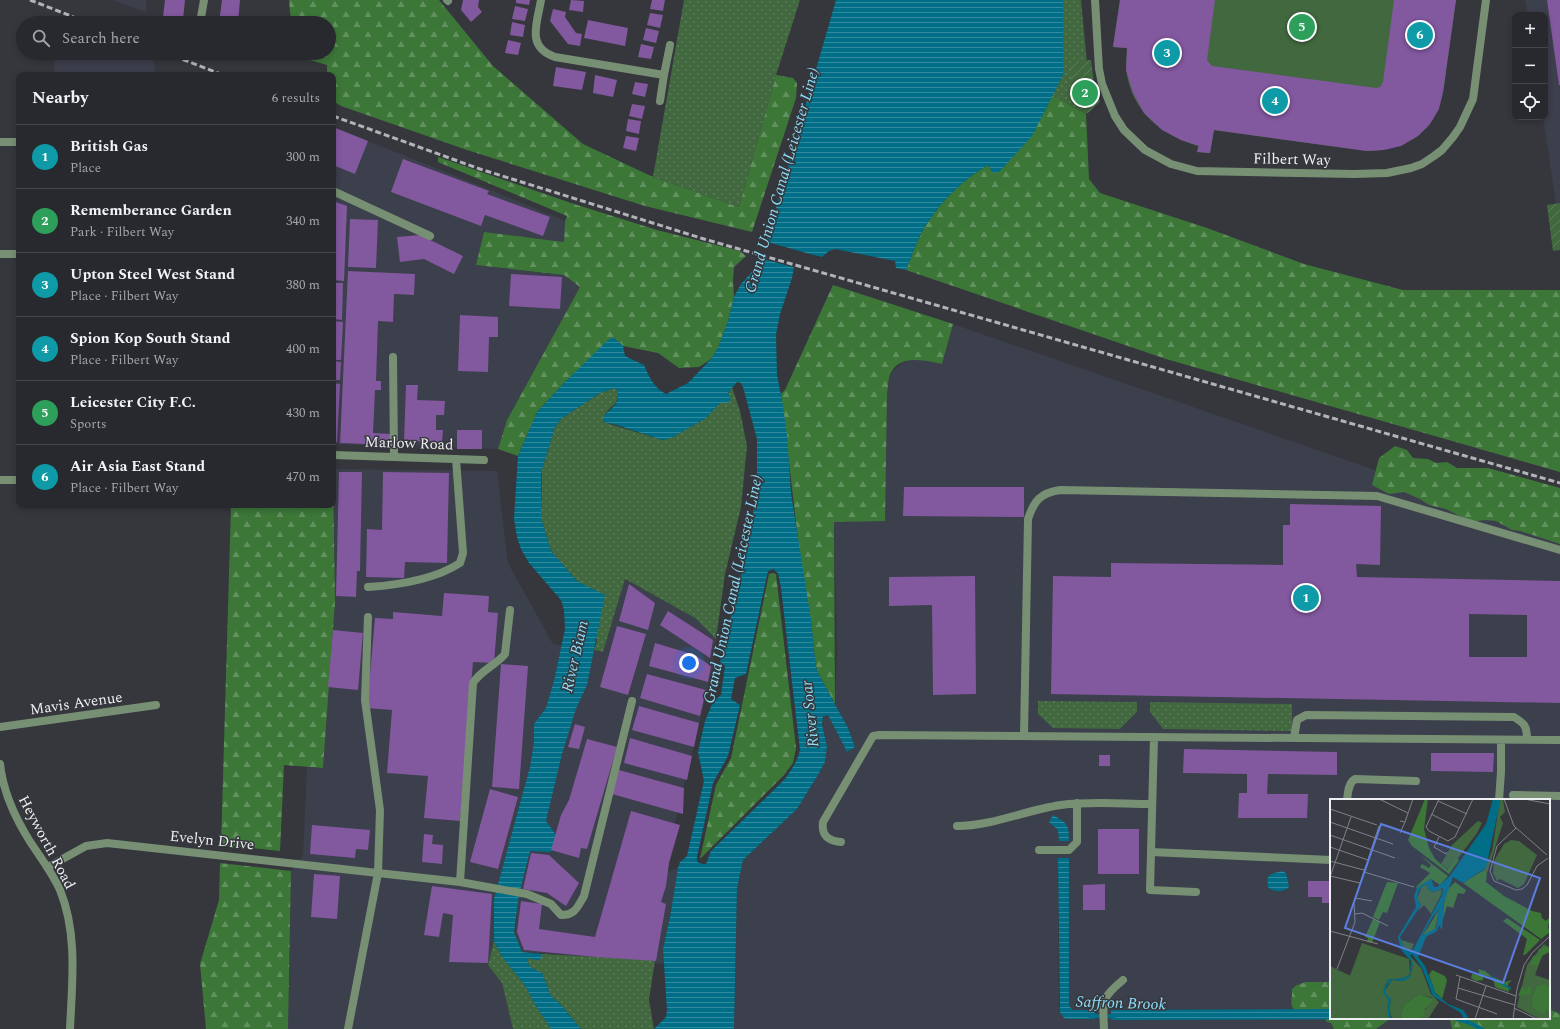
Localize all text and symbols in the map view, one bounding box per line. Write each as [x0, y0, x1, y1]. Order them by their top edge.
pin: 5 [1289, 12, 1315, 42]
map controls [1512, 12, 1548, 120]
button: + [1512, 12, 1548, 48]
search box [16, 16, 336, 60]
pin: 6 [1407, 20, 1433, 50]
icon: search [30, 27, 52, 49]
text: Search here [62, 27, 140, 50]
pin: 3 [1154, 38, 1180, 68]
button: − [1512, 48, 1548, 84]
water label: Grand Union Canal (Leicester Line) [738, 65, 826, 296]
pin: 2 [1072, 78, 1098, 108]
button: locate [1512, 84, 1548, 120]
text: Nearby [32, 85, 88, 111]
pin: 4 [1262, 86, 1288, 116]
text: 6 results [272, 88, 320, 108]
text: British Gas [70, 135, 148, 158]
text: 1 [41, 147, 49, 167]
text: 300 m [286, 147, 320, 167]
street label: Filbert Way [1253, 147, 1332, 172]
text: Place [70, 158, 101, 178]
text: Rememberance Garden [70, 199, 232, 222]
text: 2 [41, 211, 49, 231]
text: 340 m [286, 211, 320, 231]
text: Park · Filbert Way [70, 222, 174, 242]
text: Upton Steel West Stand [70, 263, 235, 286]
text: 3 [41, 275, 49, 295]
text: 380 m [286, 275, 320, 295]
text: Place · Filbert Way [70, 286, 178, 306]
text: Spion Kop South Stand [70, 327, 231, 350]
text: 4 [41, 339, 49, 359]
text: 400 m [286, 339, 320, 359]
text: Place · Filbert Way [70, 350, 178, 370]
text: Leicester City F.C. [70, 391, 196, 414]
text: 5 [41, 403, 49, 423]
text: 430 m [286, 403, 320, 423]
text: Sports [70, 414, 107, 434]
street label: Marlow Road [364, 430, 454, 457]
text: Air Asia East Stand [70, 455, 205, 478]
text: 6 [41, 467, 49, 487]
text: 470 m [286, 467, 320, 487]
water label: Grand Union Canal (Leicester Line) [697, 473, 769, 706]
text: Place · Filbert Way [70, 478, 178, 498]
pin: 1 [1293, 583, 1319, 613]
water label: River Biam [555, 617, 595, 694]
your location [679, 653, 699, 673]
water label: River Soar [795, 679, 825, 749]
street label: Mavis Avenue [28, 686, 124, 721]
street label: Heyworth Road [12, 791, 81, 893]
inset map [1330, 799, 1550, 1019]
street label: Evelyn Drive [168, 825, 255, 856]
water label: Saffron Brook [1075, 989, 1167, 1017]

